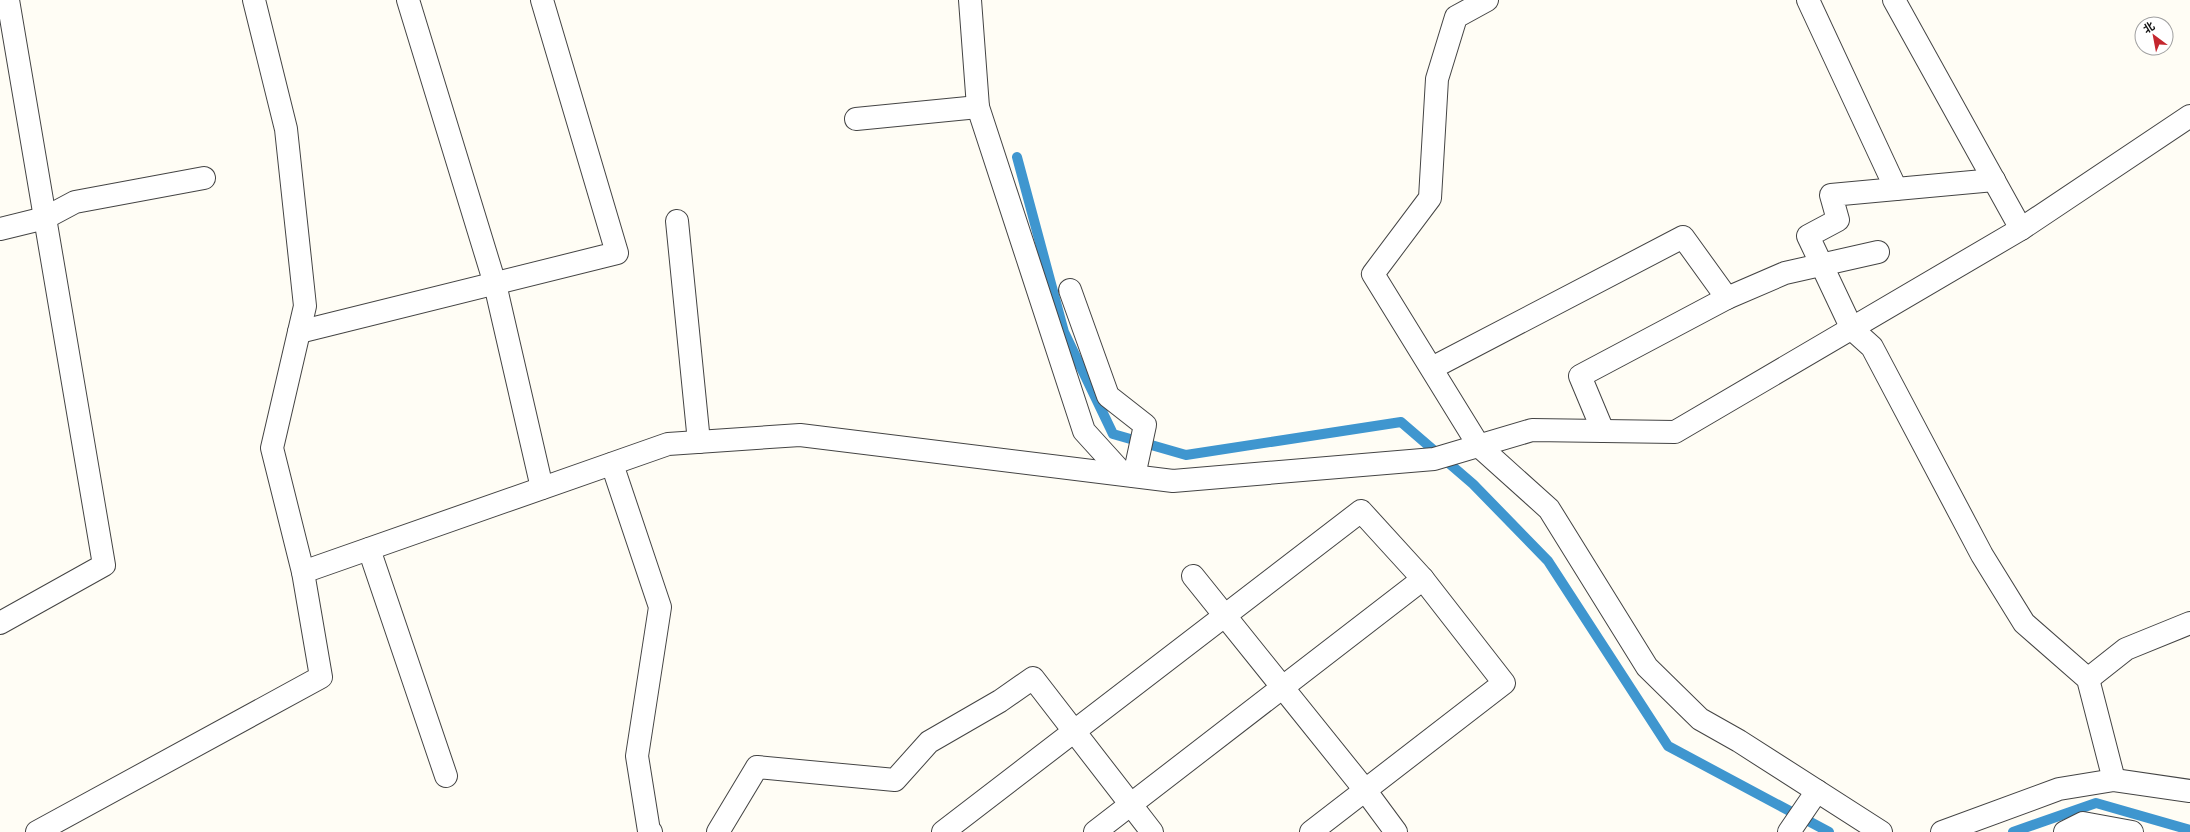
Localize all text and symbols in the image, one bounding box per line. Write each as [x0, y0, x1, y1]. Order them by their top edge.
north arrow [2134, 16, 2174, 56]
text: 北 [2141, 20, 2157, 36]

